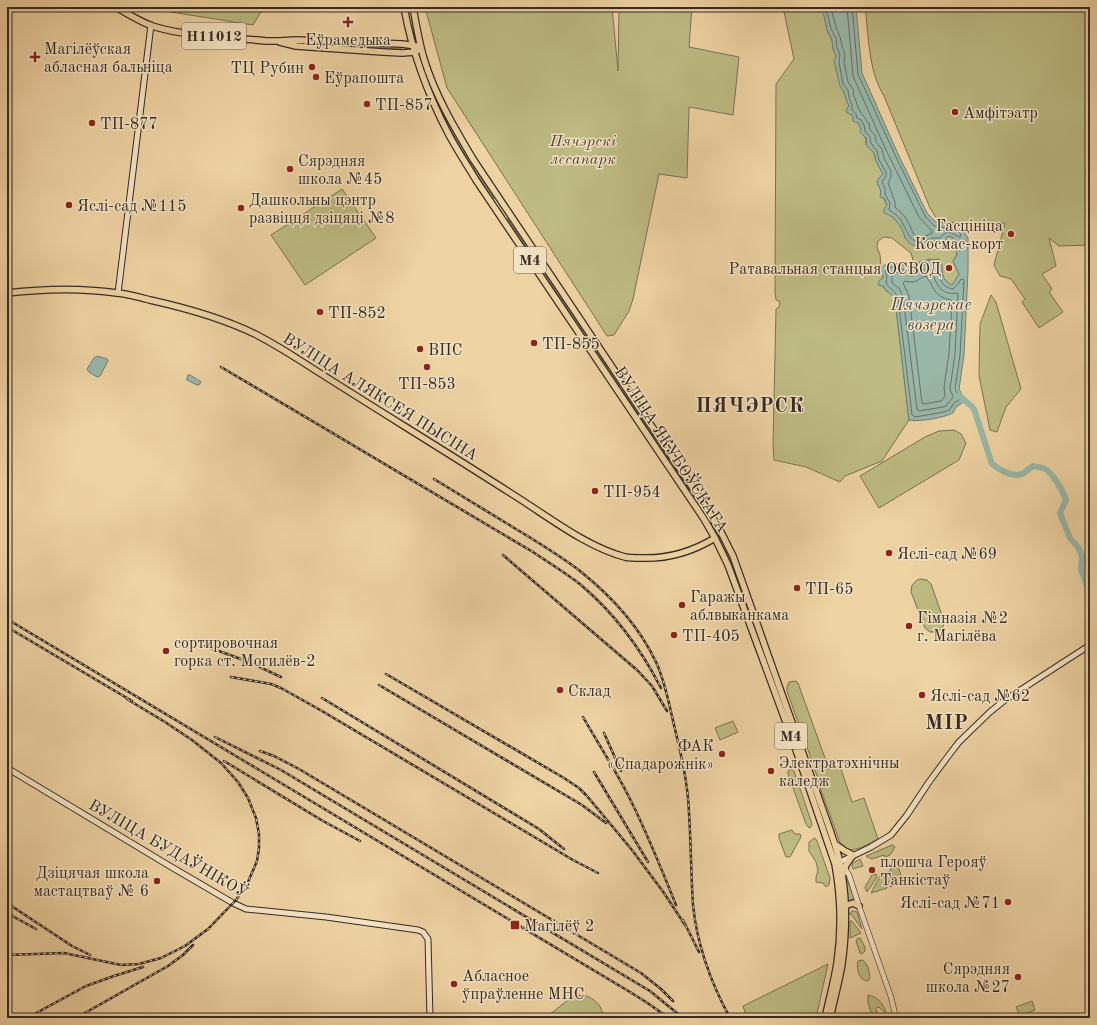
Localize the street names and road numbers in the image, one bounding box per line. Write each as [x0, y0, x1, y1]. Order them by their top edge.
road number: Н11012 [182, 23, 246, 49]
road number: М4 [514, 247, 546, 273]
street label: ВУЛІЦА АЛЯКСЕЯ ПЫСІНА [280, 331, 480, 464]
street label: ВУЛІЦА ЯКУБОЎСКАГА [611, 362, 734, 536]
road number: М4 [775, 723, 807, 749]
street label: ВУЛІЦА БУДАЎНІКОЎ [85, 793, 253, 902]

